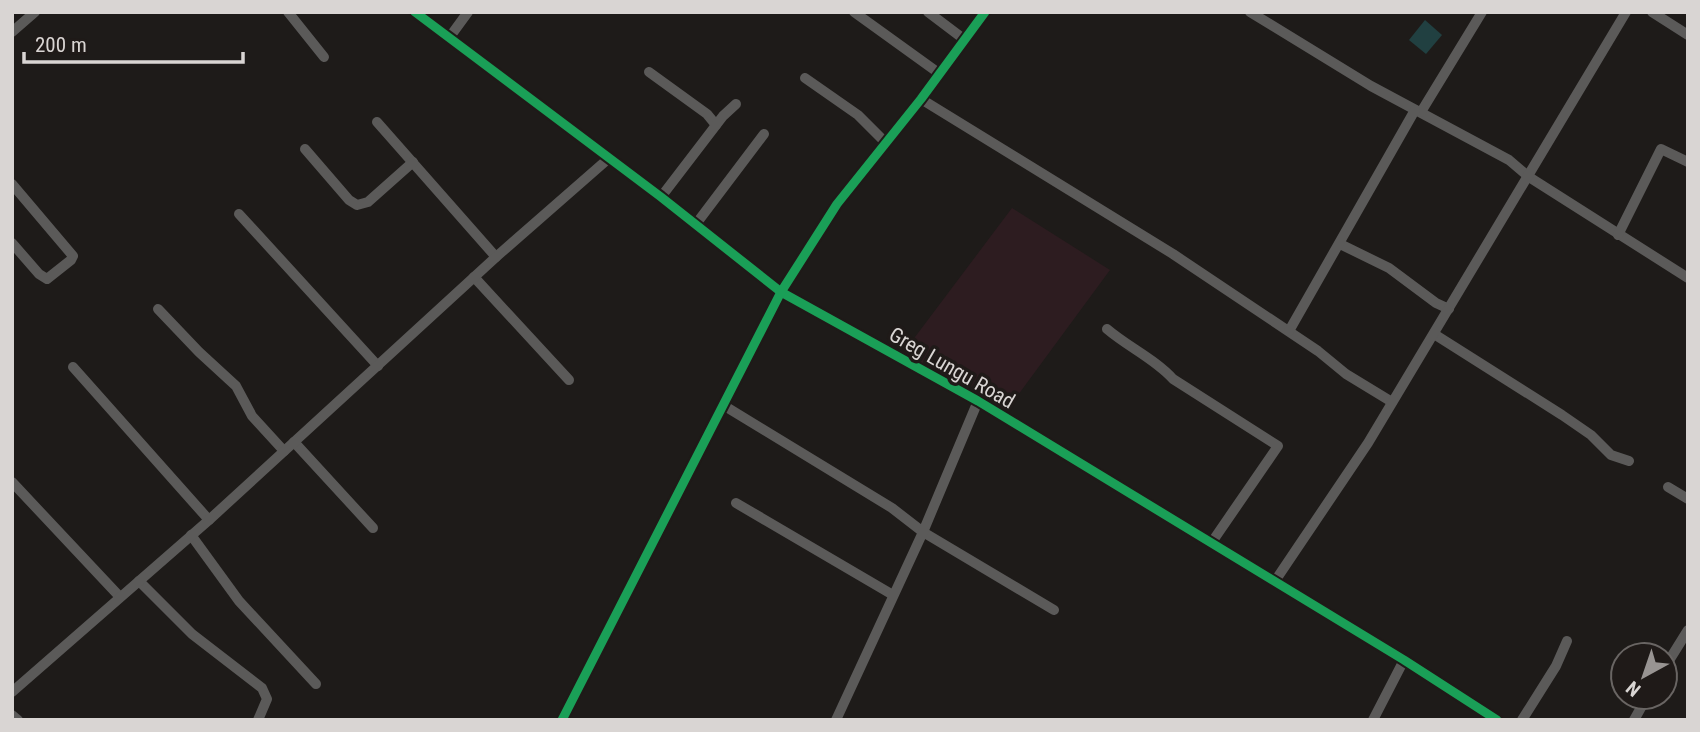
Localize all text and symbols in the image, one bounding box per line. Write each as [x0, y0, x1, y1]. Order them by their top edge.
scale bar [24, 21, 243, 65]
text: 200 m [35, 33, 87, 57]
street label: Greg Lungu Road [885, 322, 1019, 414]
north arrow [1609, 641, 1679, 711]
text: N [1622, 676, 1645, 701]

